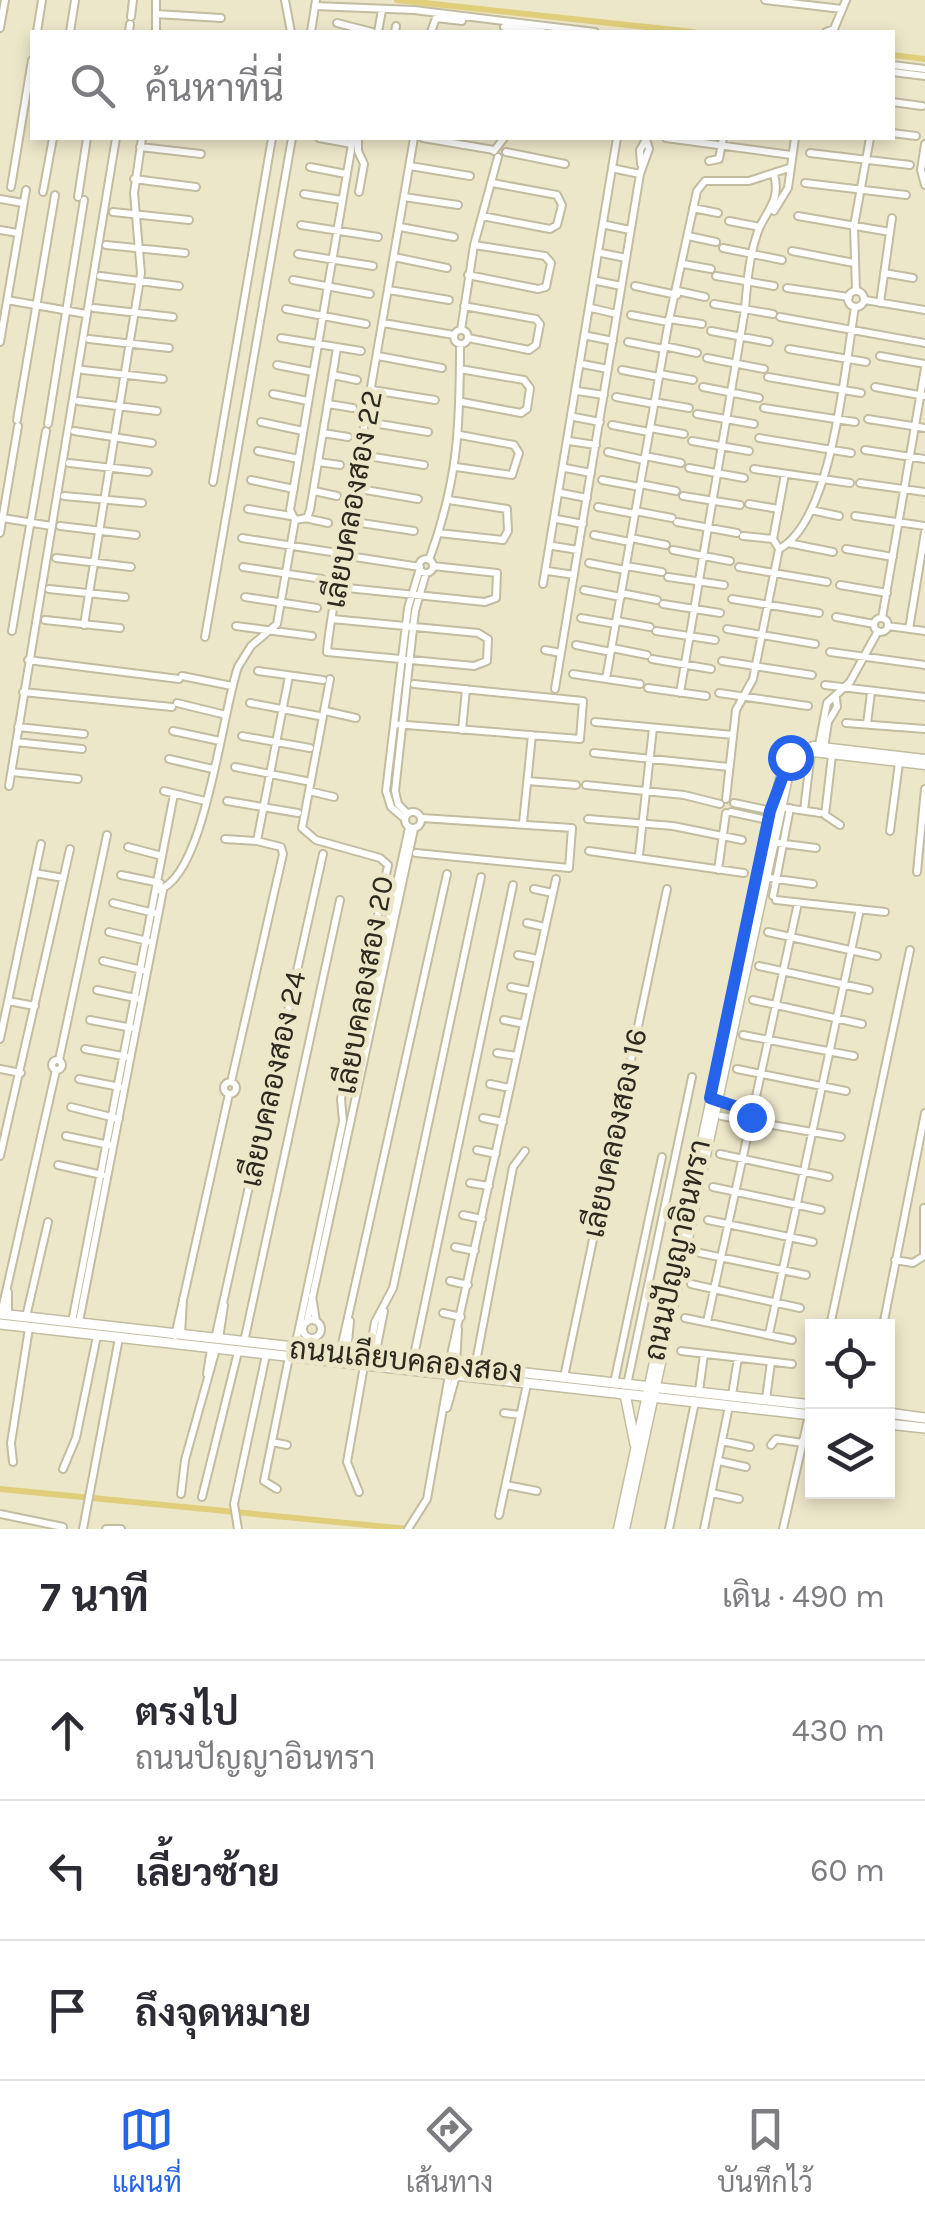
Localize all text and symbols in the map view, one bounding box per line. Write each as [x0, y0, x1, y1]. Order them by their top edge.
search box [30, 30, 895, 140]
icon: search [65, 58, 120, 113]
text: ค้นหาที่นี่ [145, 66, 284, 111]
street label: เลียบคลองสอง 22 [315, 387, 390, 611]
route start [768, 735, 814, 781]
street label: เลียบคลองสอง 20 [326, 873, 401, 1097]
street label: เลียบคลองสอง 24 [232, 967, 314, 1190]
street label: เลียบคลองสอง 16 [574, 1025, 655, 1241]
route end [729, 1095, 775, 1141]
street label: ถนนปัญญาอินทรา [636, 1136, 718, 1364]
map controls [805, 1319, 895, 1499]
button: locate [805, 1319, 895, 1409]
street label: ถนนเลียบคลองสอง [288, 1329, 524, 1390]
button: layers [805, 1409, 895, 1499]
text: 7 นาที [40, 1572, 149, 1622]
text: เดิน · 490 m [722, 1578, 885, 1615]
text: ตรงไป [135, 1690, 239, 1735]
icon: ahead [40, 1703, 95, 1758]
text: 430 m [792, 1712, 885, 1749]
text: ถนนปัญญาอินทรา [135, 1740, 375, 1777]
icon: left [40, 1843, 95, 1898]
text: เลี้ยวซ้าย [135, 1851, 280, 1896]
text: 60 m [810, 1852, 885, 1889]
icon: arrive [40, 1983, 95, 2038]
text: ถึงจุดหมาย [135, 1991, 311, 2036]
tab: แผนที่ [112, 2102, 182, 2199]
tab: เส้นทาง [406, 2102, 493, 2199]
tab: บันทึกไว้ [717, 2102, 813, 2199]

